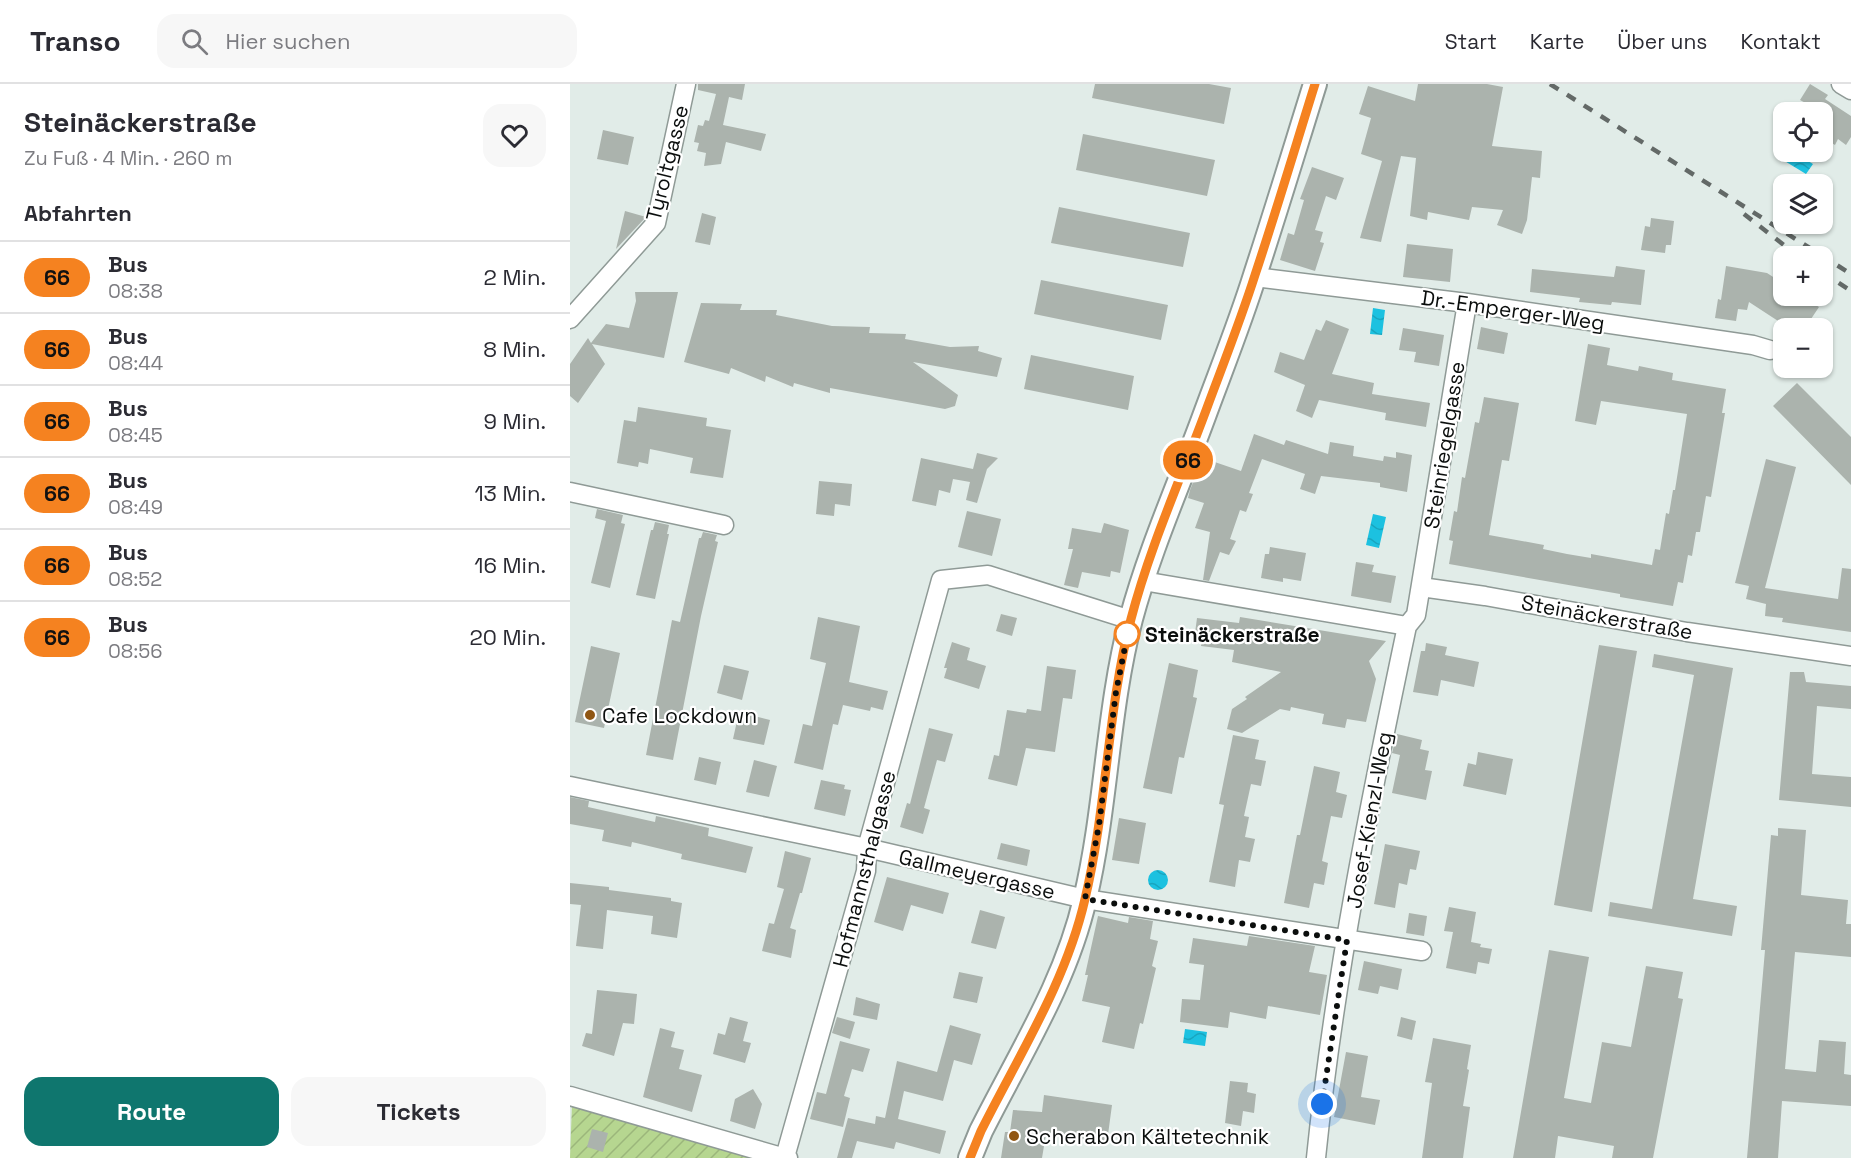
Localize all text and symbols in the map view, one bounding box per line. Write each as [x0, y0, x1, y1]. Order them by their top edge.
search box [157, 14, 577, 68]
text: Transo [30, 23, 121, 59]
icon: search [178, 25, 211, 58]
text: Hier suchen [226, 27, 351, 55]
text: Start [1445, 28, 1497, 55]
text: Karte [1530, 28, 1584, 55]
text: Über uns [1617, 28, 1707, 55]
text: Kontakt [1740, 28, 1821, 55]
street label: Tyroltgasse [640, 102, 694, 224]
map controls [1773, 102, 1833, 378]
button: locate [1773, 102, 1833, 162]
text: Steinäckerstraße [24, 104, 257, 140]
button: heart [483, 104, 546, 167]
text: Zu Fuß · 4 Min. · 260 m [24, 145, 232, 171]
button: layers [1773, 174, 1833, 234]
text: Abfahrten [24, 199, 132, 227]
button: + [1773, 246, 1833, 306]
text: Bus [108, 250, 148, 278]
text: 2 Min. [484, 263, 546, 291]
text: 66 [44, 264, 70, 291]
text: 08:38 [108, 278, 163, 304]
street label: Dr.-Emperger-Weg [1419, 284, 1607, 336]
button: − [1773, 318, 1833, 378]
text: Bus [108, 322, 148, 350]
text: 8 Min. [483, 335, 546, 363]
text: 66 [44, 336, 70, 363]
text: 08:44 [108, 350, 163, 376]
street label: Steinriegelgasse [1417, 359, 1471, 531]
text: Bus [108, 394, 148, 422]
text: 9 Min. [483, 407, 546, 435]
text: 66 [44, 408, 70, 435]
text: 08:45 [108, 422, 163, 448]
line badge: 66 [1161, 440, 1215, 479]
text: 66 [1175, 447, 1201, 474]
text: Bus [108, 466, 148, 494]
text: 13 Min. [474, 479, 546, 507]
text: 66 [44, 480, 70, 507]
text: 08:49 [108, 494, 163, 520]
text: Bus [108, 538, 148, 566]
text: 16 Min. [474, 551, 546, 579]
text: 66 [44, 552, 70, 579]
text: 08:52 [108, 566, 162, 592]
street label: Steinäckerstraße [1519, 589, 1695, 645]
text: Bus [108, 610, 148, 638]
marker: Steinäckerstraße [1114, 621, 1140, 647]
place label: Steinäckerstraße [1145, 621, 1320, 648]
text: 20 Min. [470, 623, 546, 651]
text: 66 [44, 624, 70, 651]
text: 08:56 [108, 638, 163, 664]
place label: Cafe Lockdown [602, 702, 757, 729]
marker: Cafe Lockdown [583, 708, 597, 722]
street label: Josef-Kienzl-Weg [1340, 730, 1398, 910]
street label: Hofmannsthalgasse [826, 768, 902, 970]
street label: Gallmeyergasse [896, 843, 1058, 905]
button: Route [24, 1077, 279, 1146]
button: Tickets [291, 1077, 546, 1146]
your location [1307, 1089, 1337, 1119]
place label: Scherabon Kältetechnik [1026, 1123, 1269, 1150]
marker: Scherabon Kältetechnik [1007, 1129, 1021, 1143]

